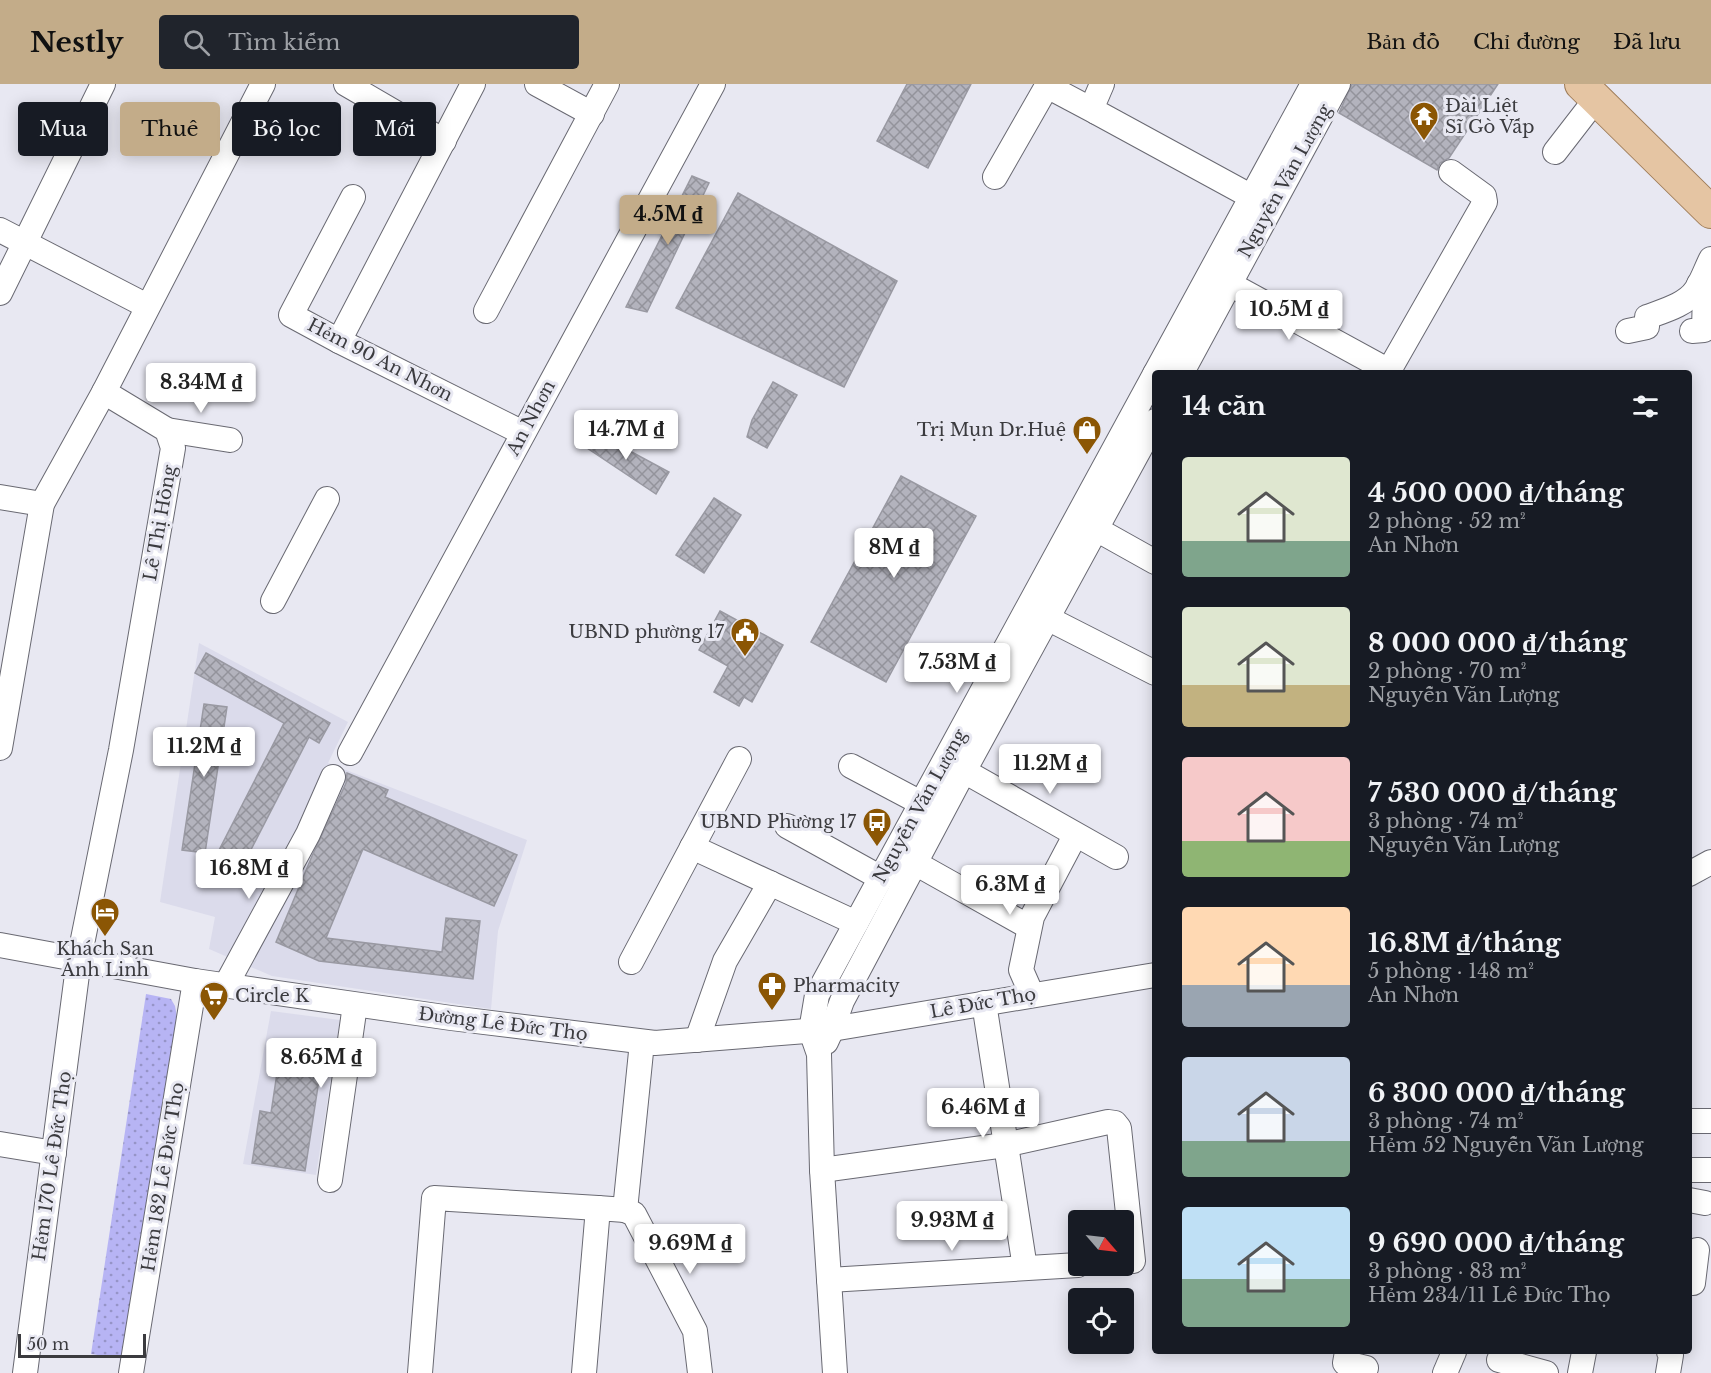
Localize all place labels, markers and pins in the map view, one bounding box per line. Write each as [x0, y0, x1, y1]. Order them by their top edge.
place label: Đài Liệt Sĩ Gò Vấp [1445, 95, 1534, 138]
temple icon: Đài Liệt Sĩ Gò Vấp [1408, 100, 1440, 142]
pin: 4.5M ₫ [619, 195, 717, 246]
pin: 10.5M ₫ [1234, 290, 1344, 341]
pin: 8.34M ₫ [146, 363, 256, 414]
pin: 14.7M ₫ [571, 410, 681, 461]
shop icon: Trị Mụn Dr.Huệ [1071, 414, 1103, 456]
place label: Trị Mụn Dr.Huệ [917, 419, 1066, 441]
pin: 8M ₫ [858, 528, 930, 579]
public building icon: UBND phường 17 [729, 616, 761, 658]
place label: UBND phường 17 [568, 621, 725, 643]
pin: 7.53M ₫ [902, 643, 1012, 694]
pin: 11.2M ₫ [149, 727, 259, 778]
pin: 11.2M ₫ [995, 744, 1105, 795]
bus stop icon: UBND Phường 17 [861, 806, 893, 848]
place label: UBND Phường 17 [700, 811, 857, 833]
pin: 16.8M ₫ [194, 849, 304, 900]
pin: 6.3M ₫ [961, 865, 1059, 916]
hotel icon: Khách Sạn Ánh Linh [89, 896, 121, 938]
place label: Khách Sạn Ánh Linh [56, 938, 154, 981]
pharmacy icon: Pharmacity [756, 970, 788, 1012]
place label: Pharmacity [793, 975, 900, 997]
supermarket icon: Circle K [198, 980, 230, 1022]
place label: Circle K [235, 985, 310, 1007]
pin: 8.65M ₫ [266, 1038, 376, 1089]
pin: 6.46M ₫ [928, 1088, 1038, 1139]
pin: 9.93M ₫ [897, 1201, 1007, 1252]
pin: 9.69M ₫ [635, 1224, 745, 1275]

